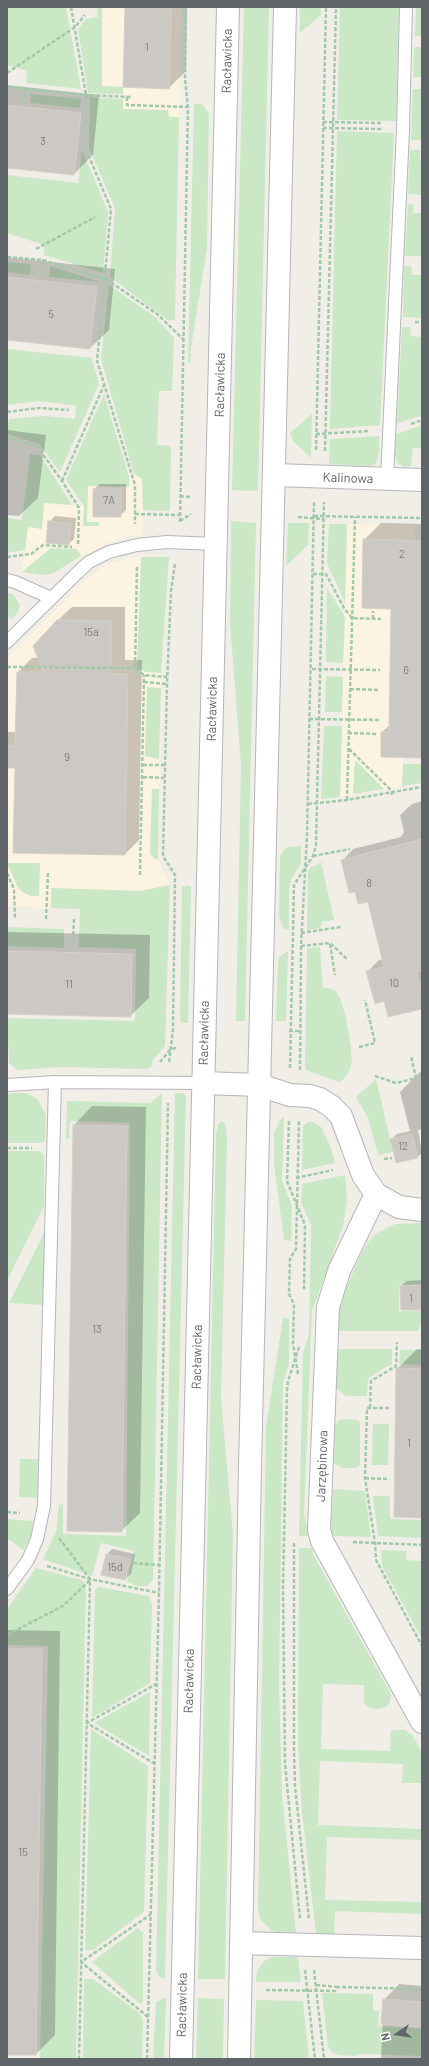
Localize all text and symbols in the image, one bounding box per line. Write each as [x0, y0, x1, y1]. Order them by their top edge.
street label: Racławicka [219, 28, 235, 94]
house number: 1 [145, 40, 149, 54]
house number: 3 [40, 134, 46, 148]
house number: 5 [48, 307, 54, 321]
street label: Racławicka [212, 352, 228, 418]
street label: Kalinowa [322, 469, 374, 487]
house number: 7A [103, 493, 115, 507]
house number: 2 [399, 547, 405, 561]
house number: 15a [83, 625, 99, 639]
house number: 6 [403, 663, 409, 677]
street label: Racławicka [204, 676, 220, 742]
house number: 9 [64, 750, 70, 764]
house number: 8 [366, 876, 372, 890]
house number: 10 [389, 976, 399, 990]
house number: 11 [65, 977, 73, 991]
street label: Racławicka [196, 1000, 212, 1066]
house number: 12 [398, 1139, 408, 1153]
house number: 1 [409, 1291, 413, 1305]
house number: 13 [92, 1322, 102, 1336]
street label: Racławicka [189, 1324, 205, 1390]
street label: Jarzębinowa [313, 1430, 331, 1502]
house number: 1 [407, 1436, 411, 1450]
house number: 15d [107, 1560, 123, 1574]
street label: Racławicka [181, 1648, 197, 1714]
house number: 15 [18, 1845, 28, 1859]
street label: Racławicka [174, 1972, 190, 2038]
north arrow [377, 2014, 417, 2054]
text: N [378, 2032, 392, 2042]

